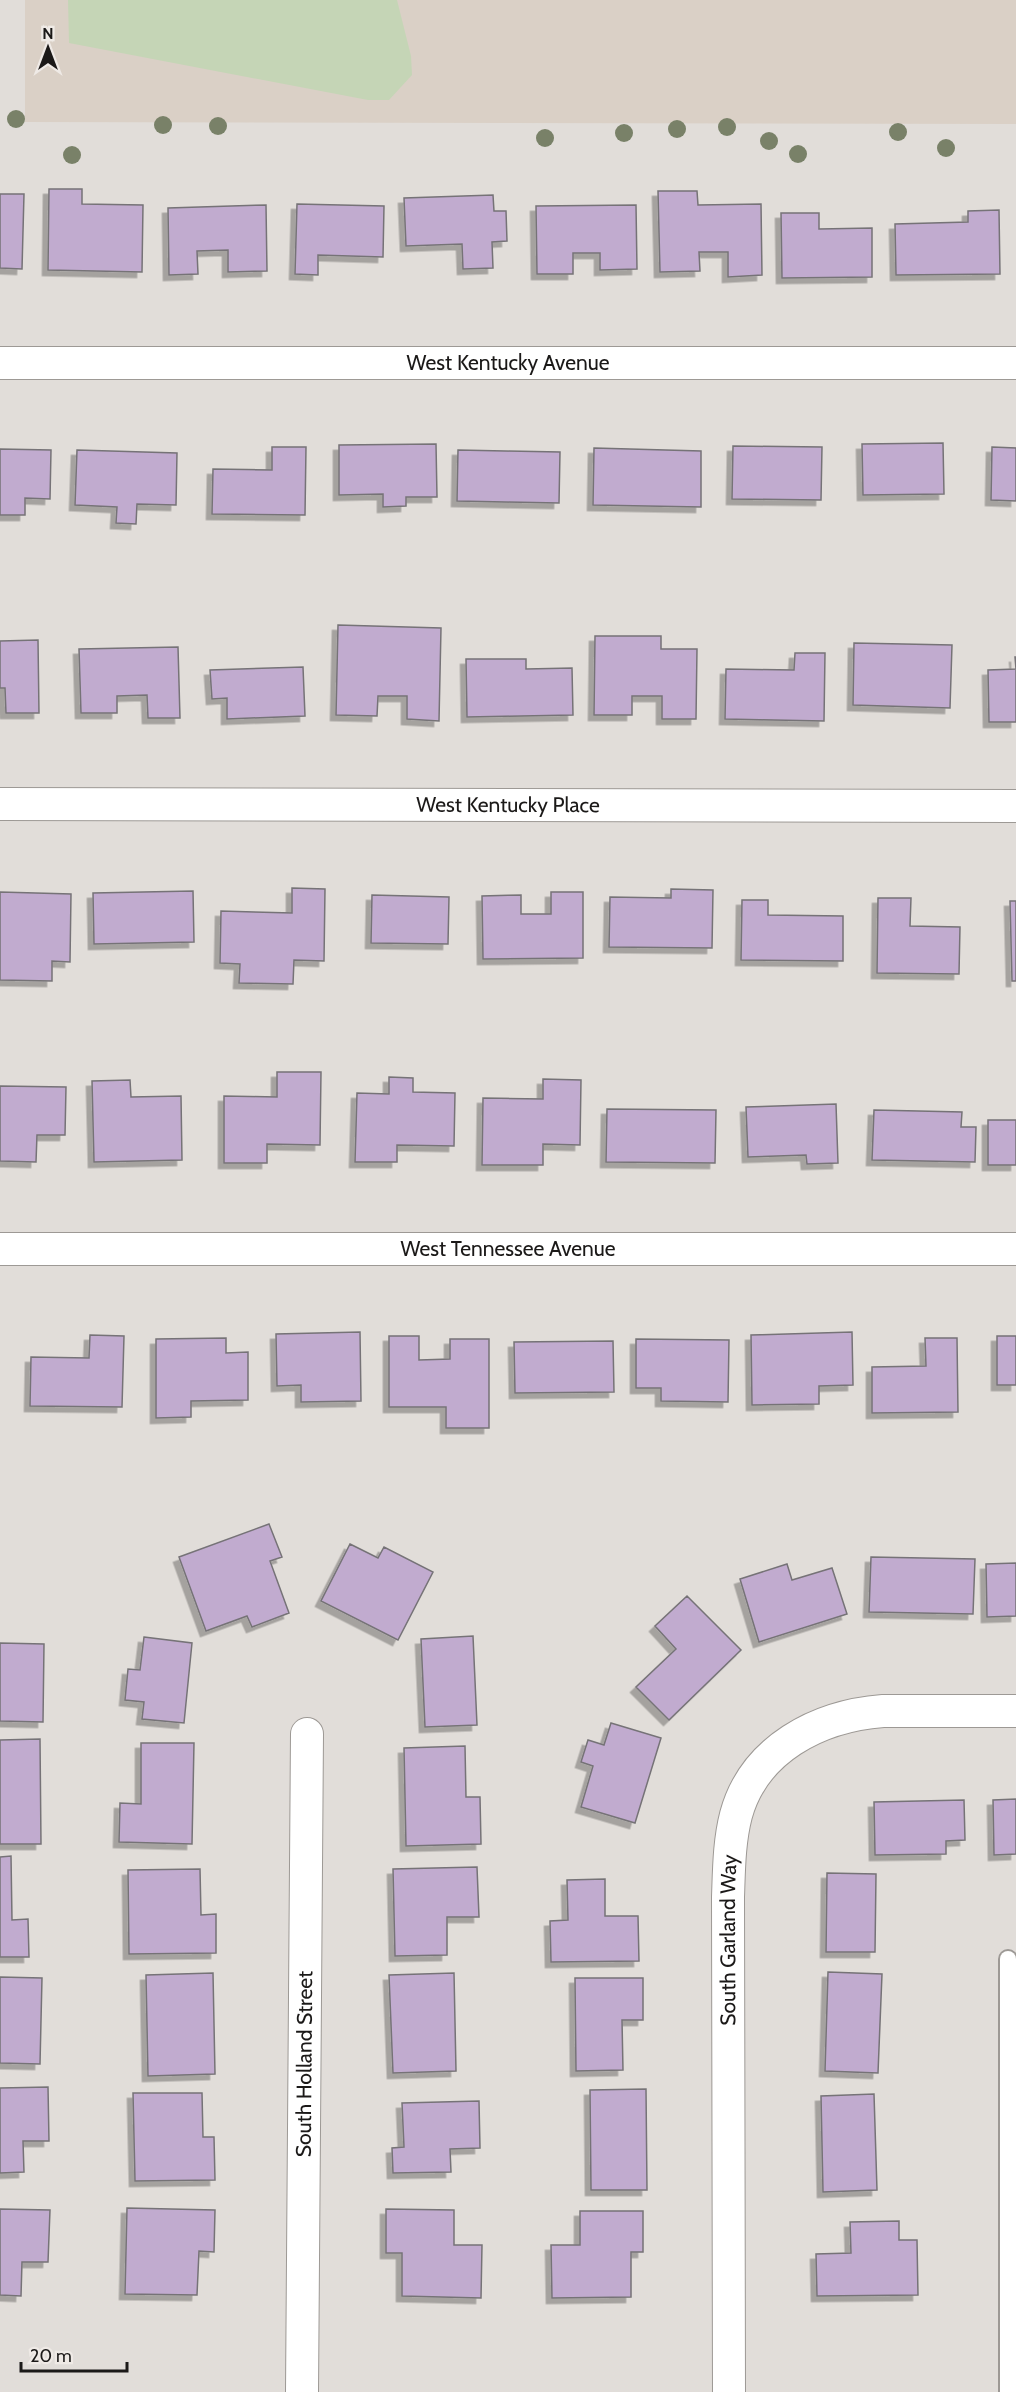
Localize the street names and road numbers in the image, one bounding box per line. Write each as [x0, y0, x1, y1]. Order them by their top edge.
street label: West Kentucky Avenue [407, 350, 610, 375]
street label: West Kentucky Place [416, 792, 600, 817]
street label: West Tennessee Avenue [400, 1236, 616, 1261]
street label: South Garland Way [715, 1853, 742, 2026]
street label: South Holland Street [291, 1971, 317, 2157]

